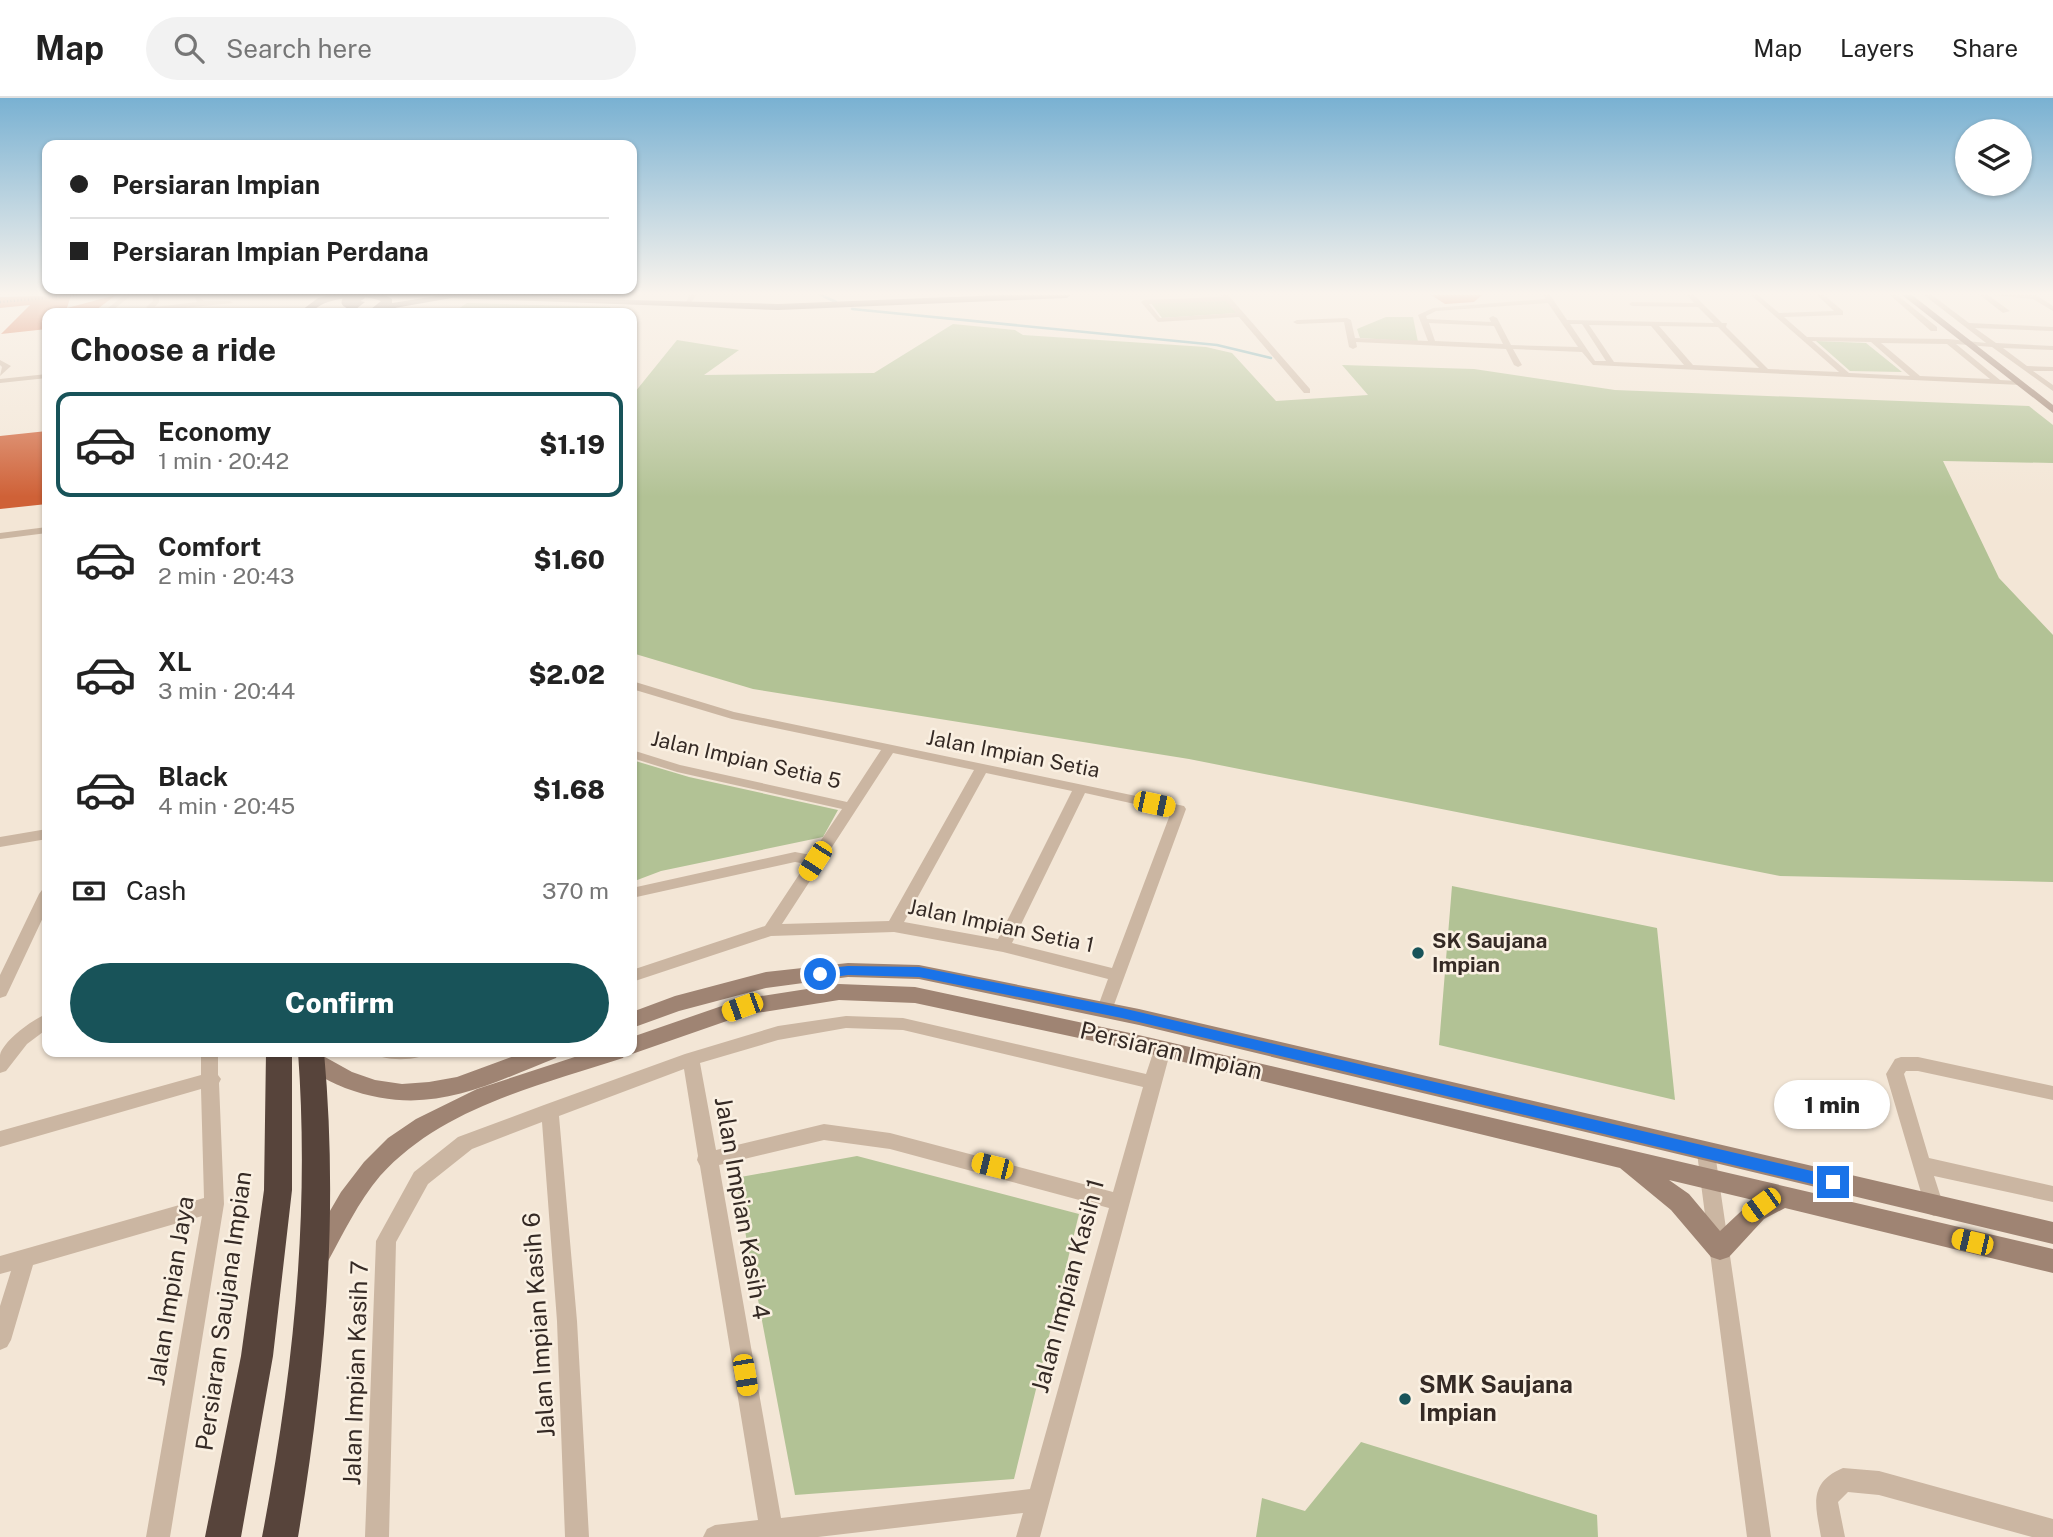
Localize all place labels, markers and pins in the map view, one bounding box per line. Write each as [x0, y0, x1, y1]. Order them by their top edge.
place label: SK Saujana Impian [1432, 928, 1547, 977]
marker: SK Saujana Impian [1410, 945, 1426, 961]
place label: SMK Saujana Impian [1419, 1370, 1573, 1426]
marker: SMK Saujana Impian [1397, 1391, 1413, 1407]

